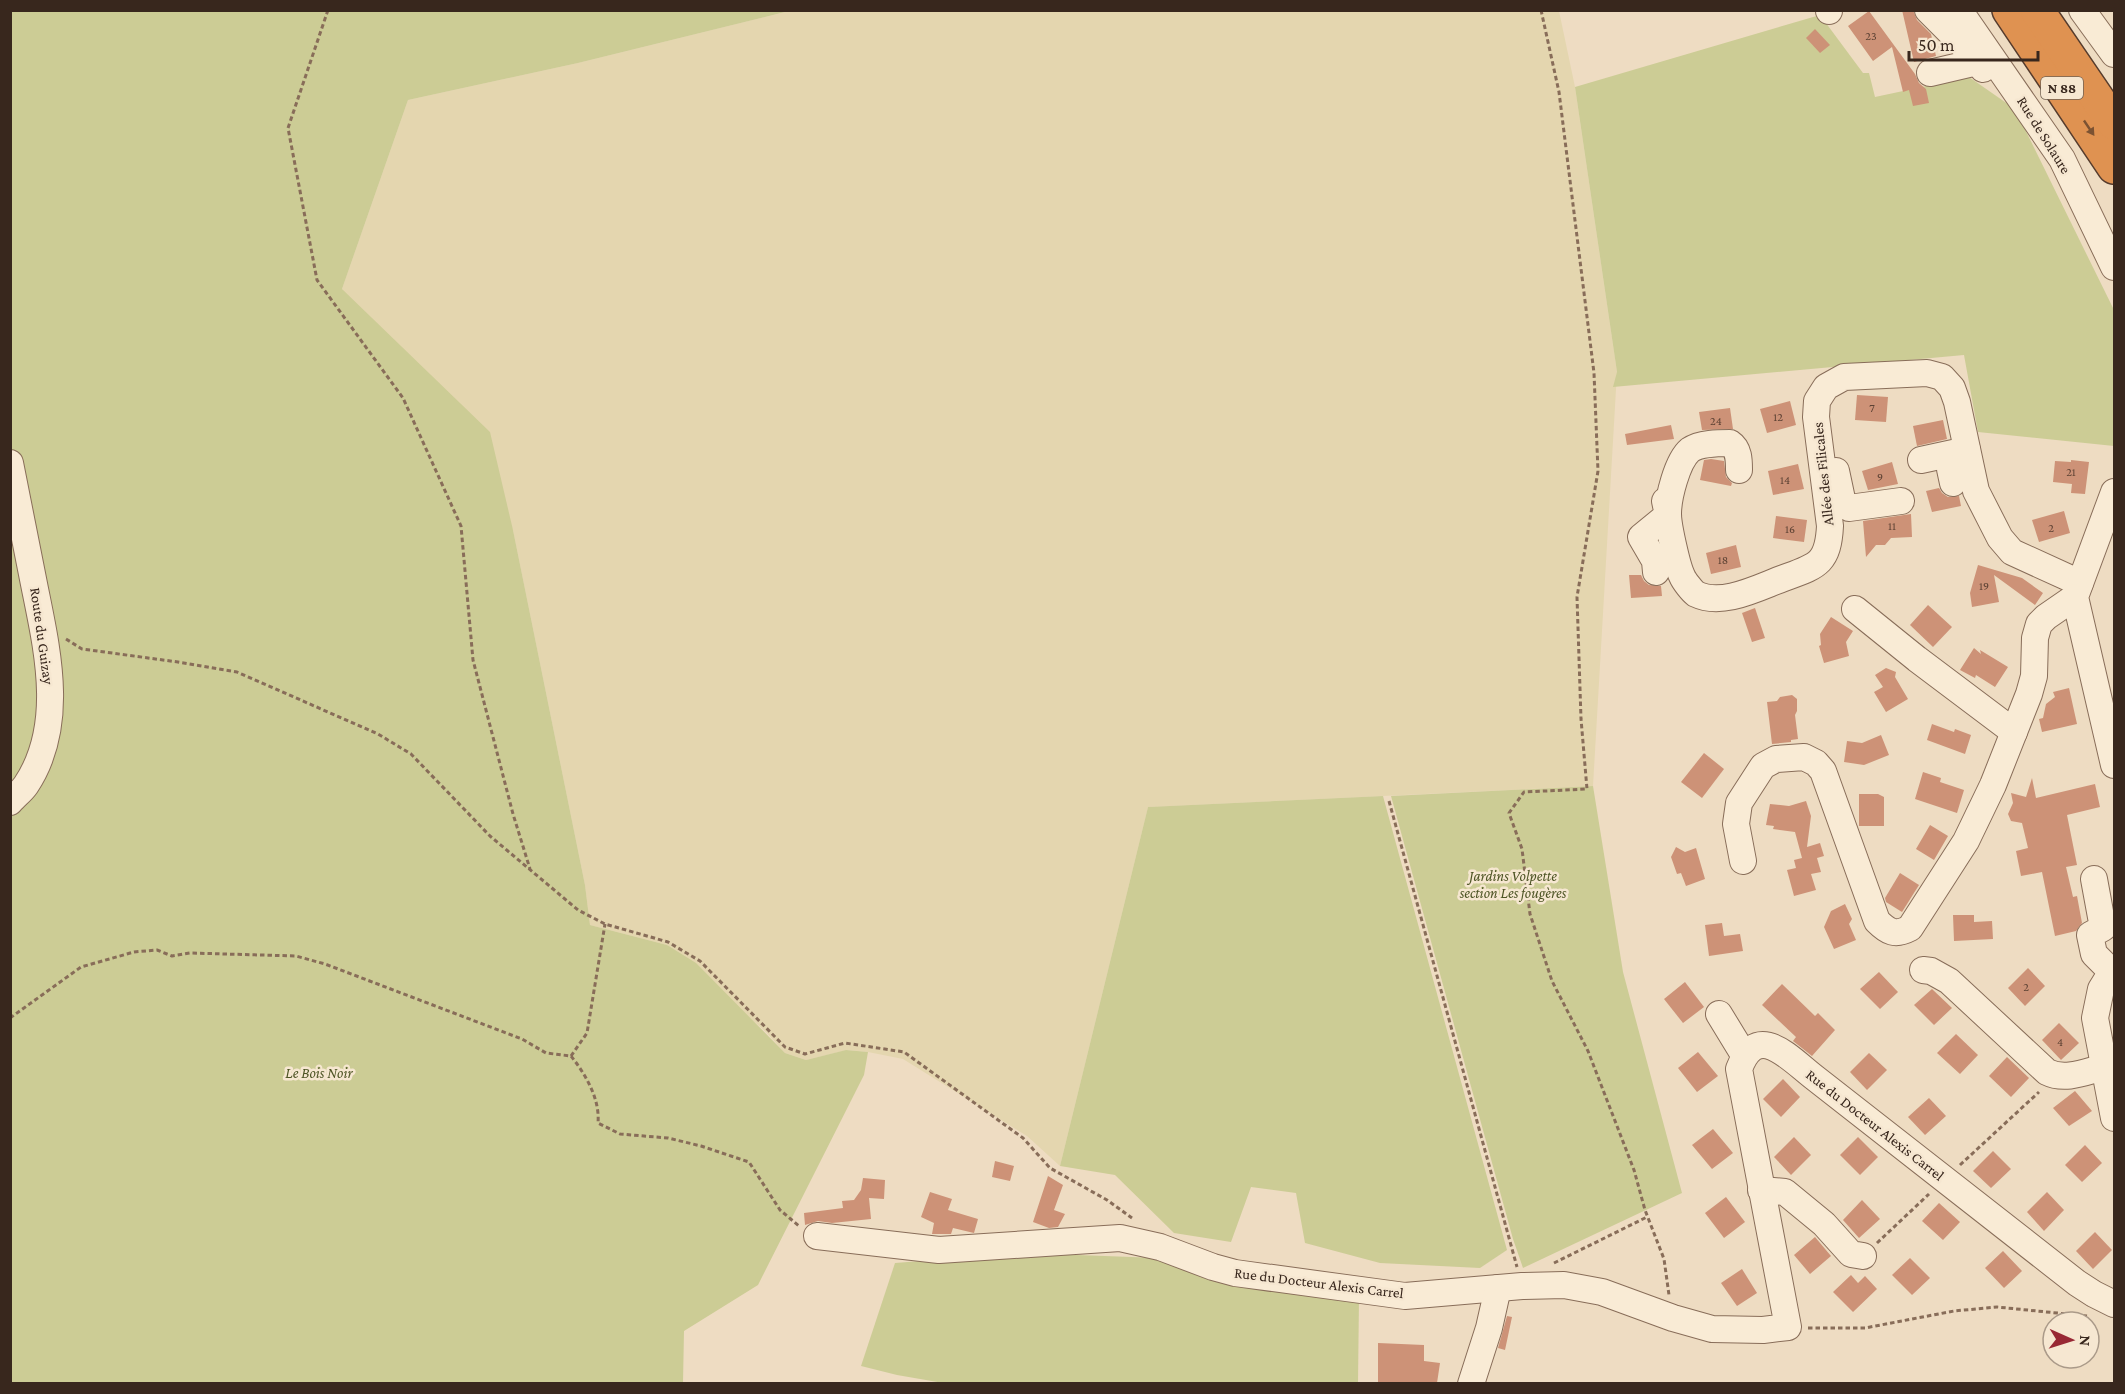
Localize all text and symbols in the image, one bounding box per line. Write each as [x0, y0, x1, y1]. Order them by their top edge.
scale bar [1909, 24, 2038, 62]
house number: 23 [1865, 29, 1877, 43]
text: 50 m [1918, 35, 1955, 55]
road number: N 88 [2041, 77, 2083, 99]
street label: Rue de Solaure [2014, 94, 2074, 177]
one-way arrow [2083, 120, 2095, 136]
house number: 7 [1869, 401, 1875, 415]
house number: 12 [1773, 410, 1783, 424]
house number: 24 [1710, 414, 1722, 428]
street label: Allée des Filicales [1810, 421, 1836, 527]
house number: 21 [2066, 465, 2076, 479]
house number: 9 [1877, 470, 1883, 484]
house number: 14 [1780, 473, 1790, 487]
house number: 11 [1888, 519, 1896, 533]
house number: 2 [2048, 521, 2054, 535]
house number: 16 [1785, 522, 1795, 536]
house number: 18 [1718, 553, 1728, 567]
house number: 19 [1979, 579, 1989, 593]
street label: Route du Guizay [26, 586, 57, 686]
park label: Jardins Volpette section Les fougères [1459, 868, 1567, 902]
house number: 2 [2023, 980, 2029, 994]
house number: 4 [2057, 1035, 2063, 1049]
park label: Le Bois Noir [285, 1065, 354, 1081]
street label: Rue du Docteur Alexis Carrel [1803, 1066, 1947, 1184]
street label: Rue du Docteur Alexis Carrel [1233, 1265, 1405, 1301]
north arrow [2041, 1310, 2101, 1370]
text: N [2077, 1335, 2094, 1347]

